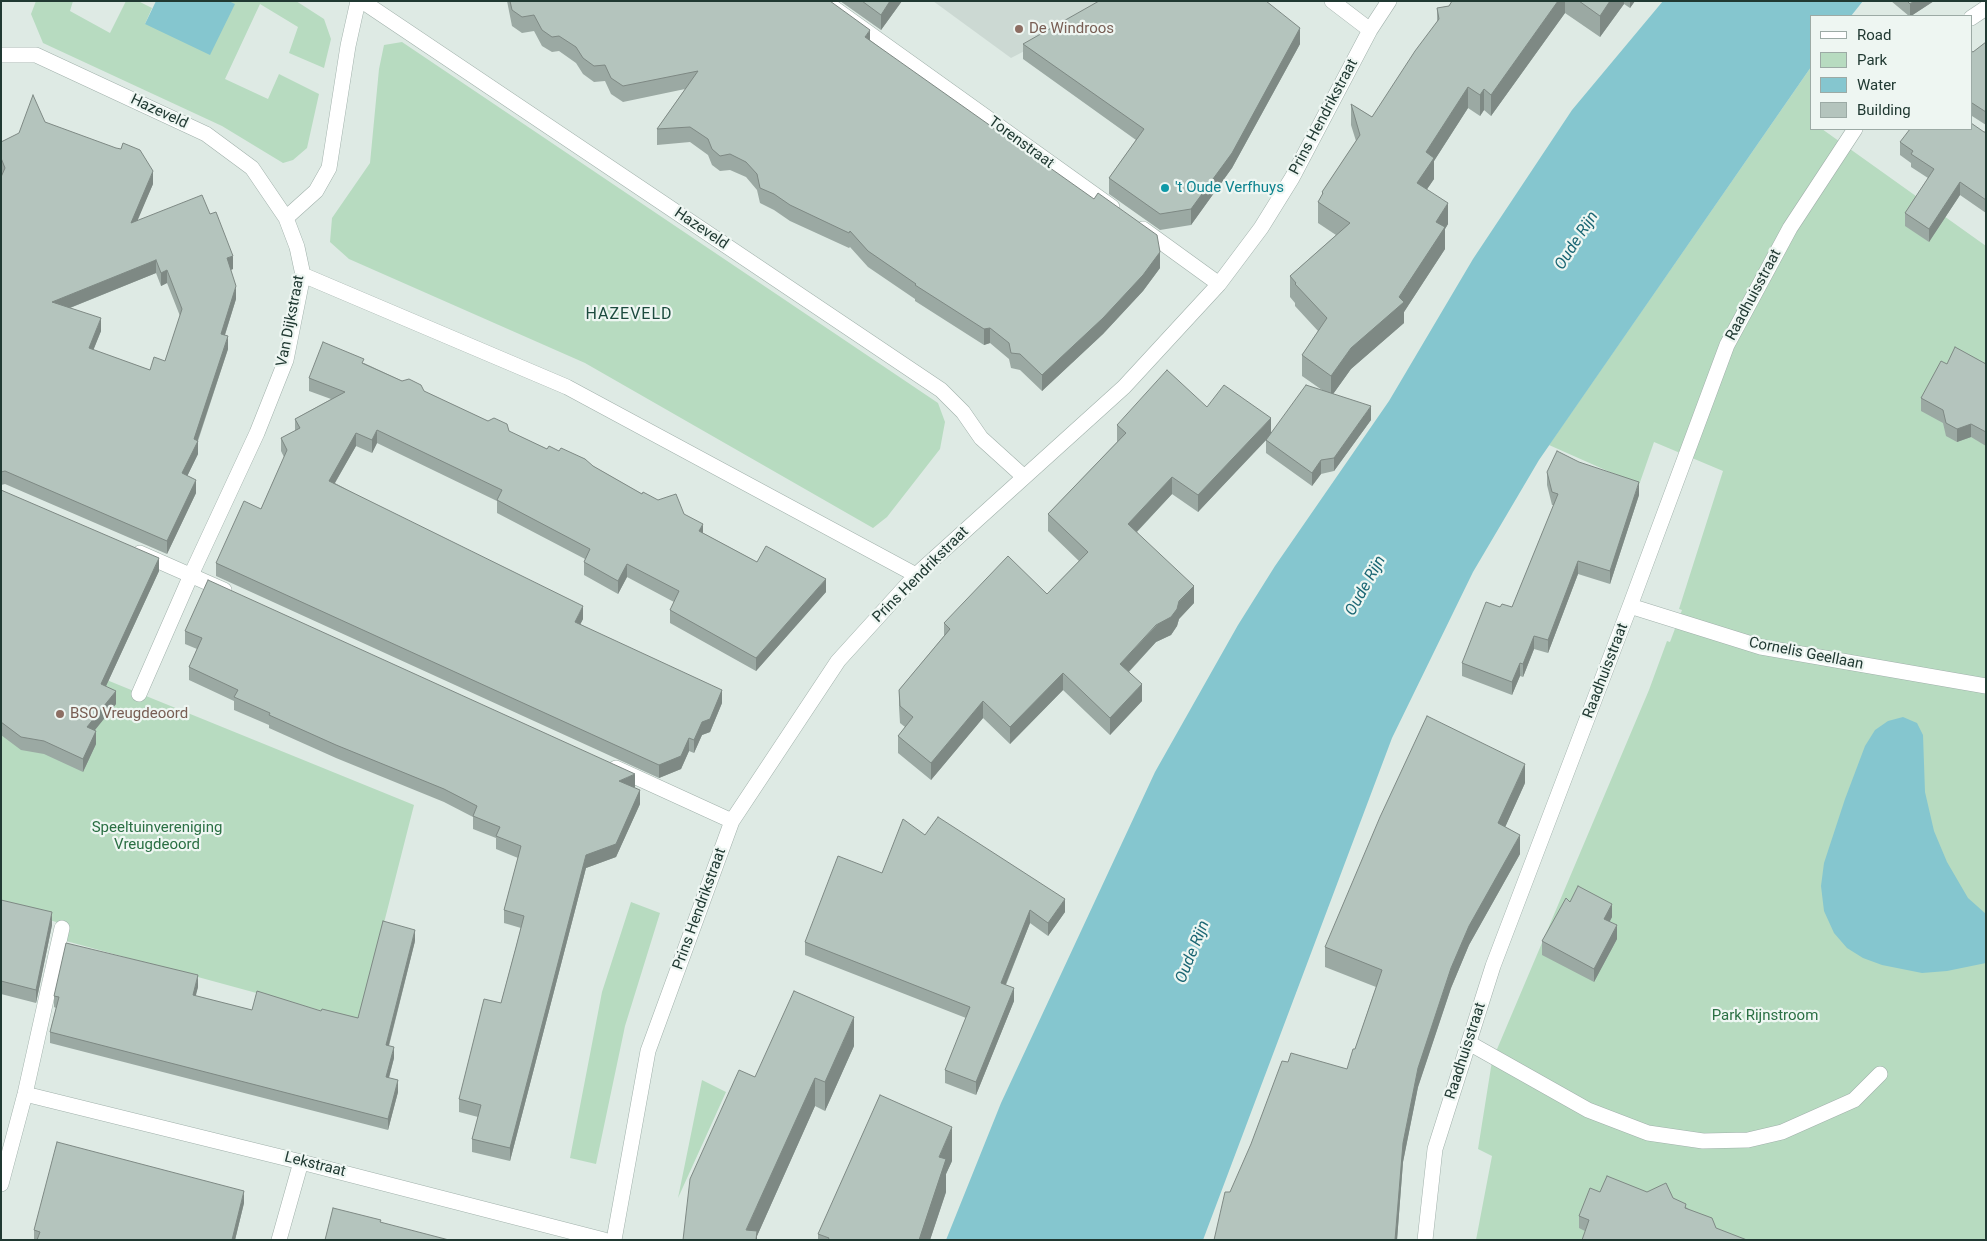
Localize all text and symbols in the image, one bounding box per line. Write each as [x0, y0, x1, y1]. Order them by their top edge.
legend [1810, 15, 1972, 130]
place label: De Windroos [1029, 20, 1114, 38]
marker: De Windroos [1013, 23, 1025, 35]
text: Road [1857, 26, 1891, 44]
text: Park [1857, 51, 1887, 69]
street label: Prins Hendrikstraat [1286, 56, 1362, 178]
text: Water [1857, 76, 1896, 94]
street label: Hazeveld [127, 91, 191, 133]
text: Building [1857, 101, 1911, 119]
street label: Torenstraat [985, 113, 1057, 173]
place label: 't Oude Verfhuys [1175, 179, 1284, 197]
marker: 't Oude Verfhuys [1159, 182, 1171, 194]
street label: Hazeveld [671, 204, 731, 254]
water label: Oude Rijn [1551, 208, 1603, 274]
street label: Raadhuisstraat [1722, 246, 1786, 344]
street label: Van Dijkstraat [273, 274, 309, 368]
district label: HAZEVELD [584, 305, 674, 325]
street label: Prins Hendrikstraat [869, 523, 973, 627]
water label: Oude Rijn [1342, 553, 1390, 619]
street label: Raadhuisstraat [1580, 621, 1632, 721]
street label: Cornelis Geellaan [1747, 634, 1865, 674]
place label: BSO Vreugdeoord [70, 705, 188, 723]
marker: BSO Vreugdeoord [54, 708, 66, 720]
park label: Speeltuinvereniging Vreugdeoord [92, 819, 222, 854]
street label: Prins Hendrikstraat [670, 846, 730, 972]
water label: Oude Rijn [1172, 918, 1214, 986]
street label: Raadhuisstraat [1442, 1000, 1490, 1102]
park label: Park Rijnstroom [1712, 1007, 1818, 1025]
street label: Lekstraat [283, 1149, 347, 1181]

